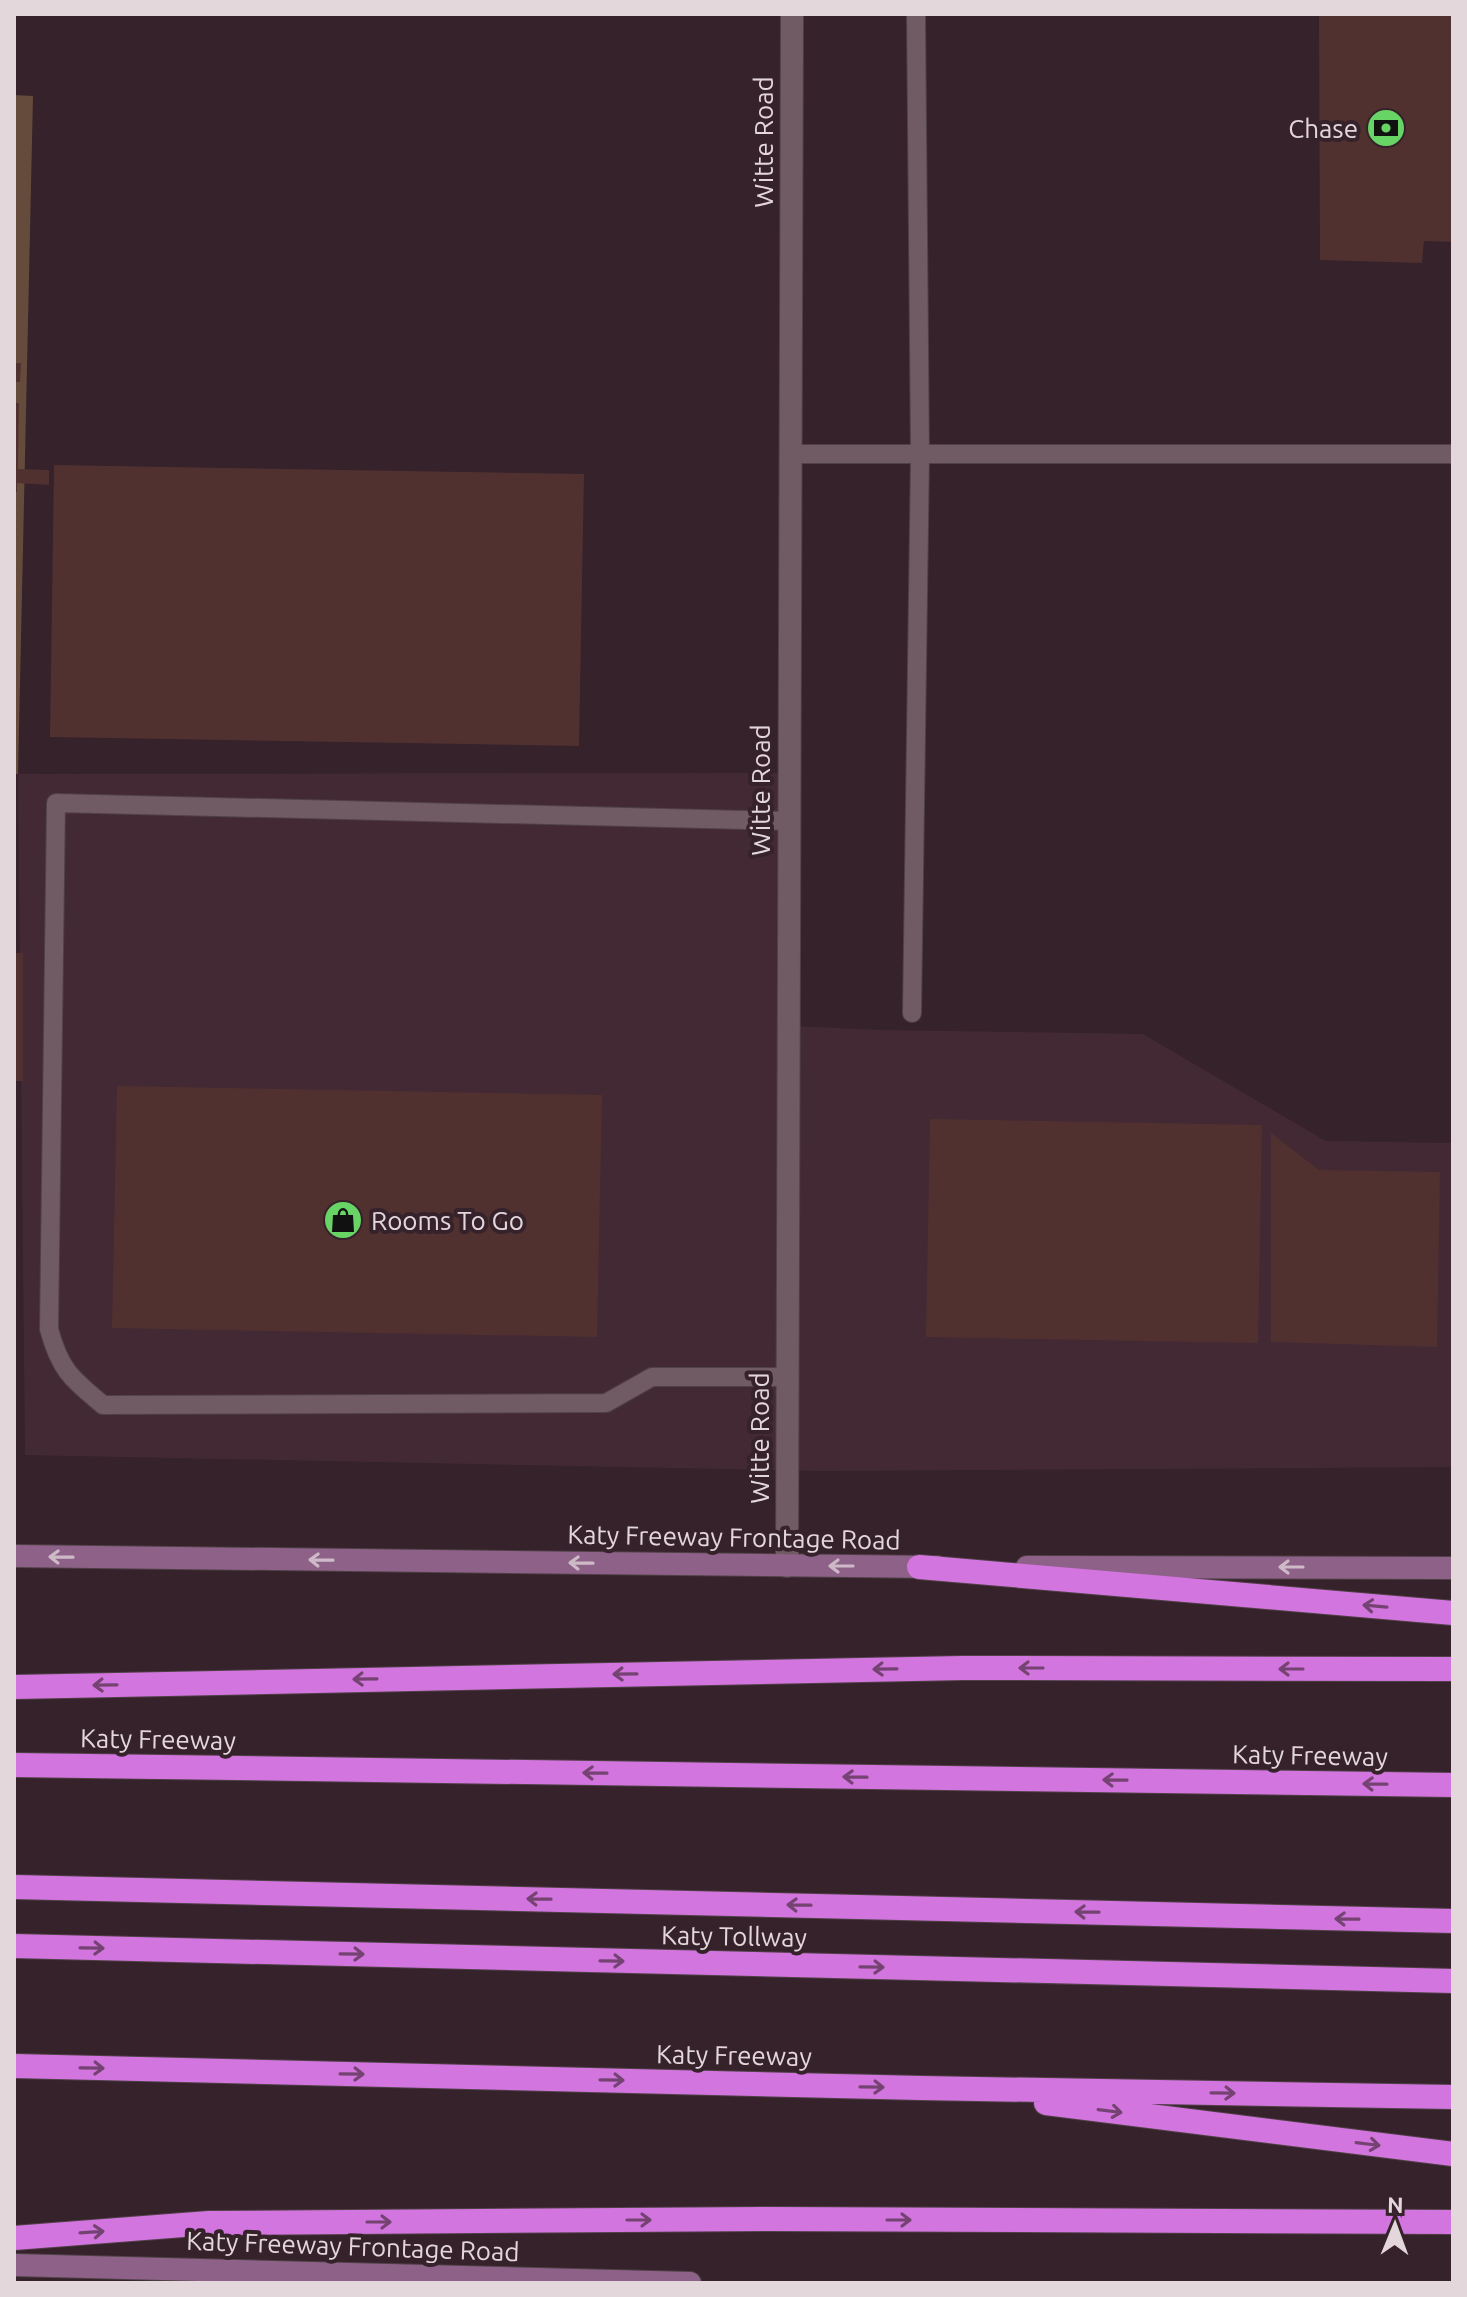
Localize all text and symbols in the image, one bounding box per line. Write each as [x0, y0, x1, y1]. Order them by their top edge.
street label: Witte Road [749, 76, 778, 208]
bank icon: Chase [1365, 107, 1407, 149]
place label: Chase [1288, 114, 1358, 143]
street label: Witte Road [746, 724, 775, 856]
shop icon: Rooms To Go [322, 1199, 364, 1241]
place label: Rooms To Go [371, 1206, 524, 1235]
street label: Witte Road [745, 1372, 774, 1504]
street label: Katy Freeway Frontage Road [567, 1520, 901, 1554]
one-way arrow [48, 1549, 75, 1565]
one-way arrow [308, 1552, 335, 1568]
one-way arrow [568, 1555, 595, 1571]
one-way arrow [828, 1558, 855, 1574]
one-way arrow [1278, 1559, 1305, 1575]
one-way arrow [1362, 1598, 1389, 1613]
one-way arrow [1018, 1660, 1045, 1676]
one-way arrow [1278, 1661, 1305, 1677]
one-way arrow [872, 1662, 899, 1677]
one-way arrow [612, 1667, 639, 1682]
one-way arrow [352, 1672, 379, 1687]
one-way arrow [92, 1677, 119, 1693]
street label: Katy Freeway [80, 1723, 236, 1755]
street label: Katy Freeway [1232, 1739, 1388, 1771]
one-way arrow [582, 1765, 609, 1781]
one-way arrow [842, 1769, 869, 1785]
one-way arrow [1102, 1773, 1129, 1788]
one-way arrow [1362, 1776, 1389, 1792]
one-way arrow [526, 1892, 553, 1907]
one-way arrow [786, 1898, 813, 1913]
one-way arrow [1074, 1905, 1101, 1920]
one-way arrow [1334, 1911, 1361, 1926]
street label: Katy Tollway [661, 1920, 807, 1952]
one-way arrow [78, 1940, 105, 1956]
one-way arrow [338, 1947, 365, 1962]
one-way arrow [598, 1953, 625, 1968]
one-way arrow [858, 1959, 885, 1975]
street label: Katy Freeway [656, 2039, 812, 2071]
one-way arrow [78, 2061, 105, 2076]
one-way arrow [338, 2067, 365, 2082]
one-way arrow [598, 2073, 625, 2088]
one-way arrow [858, 2079, 885, 2094]
one-way arrow [1209, 2085, 1236, 2101]
one-way arrow [1096, 2104, 1122, 2119]
one-way arrow [1354, 2136, 1380, 2151]
north arrow [1355, 2185, 1435, 2265]
text: N [1387, 2192, 1404, 2217]
one-way arrow [625, 2212, 652, 2228]
one-way arrow [885, 2212, 912, 2227]
one-way arrow [365, 2214, 392, 2229]
one-way arrow [78, 2224, 105, 2239]
street label: Katy Freeway Frontage Road [186, 2226, 520, 2266]

